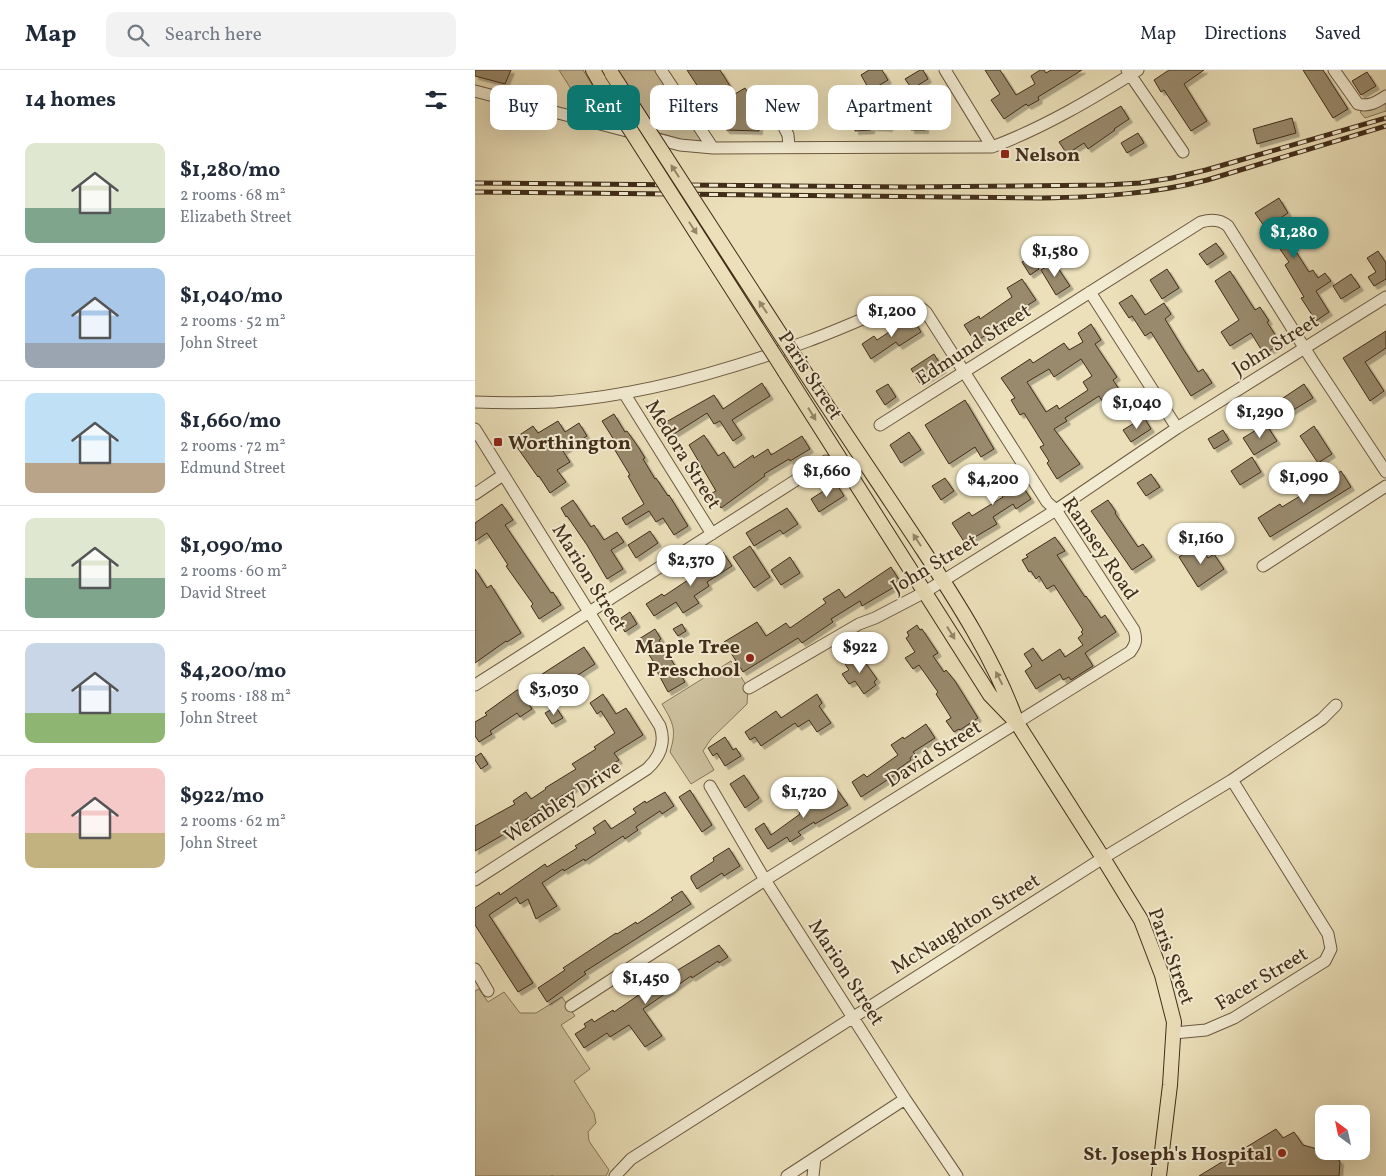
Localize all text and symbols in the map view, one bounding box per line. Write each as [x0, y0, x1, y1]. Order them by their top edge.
search box [106, 12, 456, 57]
text: Map [25, 18, 76, 52]
icon: search [124, 21, 152, 49]
text: Search here [164, 22, 262, 48]
text: Map [1140, 22, 1176, 47]
text: Directions [1204, 22, 1287, 47]
text: Saved [1315, 22, 1361, 47]
chip: Buy [490, 85, 557, 130]
chip: Rent [567, 85, 640, 130]
chip: Filters [650, 85, 736, 130]
chip: New [746, 85, 818, 130]
chip: Apartment [828, 85, 951, 130]
text: 14 homes [25, 86, 116, 115]
icon: filters [422, 86, 450, 114]
place label: Nelson [1015, 142, 1080, 170]
marker: Nelson [999, 148, 1011, 160]
text: $1,280/mo [180, 156, 280, 185]
icon: home [65, 163, 125, 223]
one-way arrow [670, 164, 679, 177]
text: 2 rooms · 68 m² [180, 185, 286, 207]
text: Elizabeth Street [180, 207, 292, 229]
pin: $1,280 [1253, 216, 1335, 259]
one-way arrow [688, 221, 698, 235]
text: $1,280 [1271, 222, 1317, 244]
pin: $1,580 [1014, 236, 1096, 278]
text: $1,580 [1032, 241, 1078, 263]
text: $1,040/mo [180, 282, 283, 311]
icon: home [65, 288, 125, 348]
pin: $1,200 [851, 296, 933, 338]
street label: Edmund Street [911, 298, 1037, 393]
one-way arrow [758, 301, 767, 314]
text: $1,200 [868, 301, 916, 323]
street label: John Street [1227, 308, 1325, 383]
text: 2 rooms · 52 m² [180, 311, 286, 333]
street label: Paris Street [770, 326, 849, 426]
text: John Street [180, 333, 258, 355]
pin: $1,040 [1096, 388, 1178, 430]
text: $1,040 [1113, 393, 1161, 415]
street label: Medora Street [637, 395, 727, 515]
pin: $1,290 [1219, 396, 1301, 439]
text: $1,290 [1236, 402, 1284, 424]
text: $1,660/mo [180, 407, 281, 436]
one-way arrow [807, 407, 816, 420]
icon: home [65, 413, 125, 473]
place label: Worthington [508, 430, 631, 458]
text: 2 rooms · 72 m² [180, 436, 285, 458]
marker: Worthington [492, 436, 504, 448]
pin: $1,660 [786, 456, 868, 498]
text: Edmund Street [180, 458, 286, 480]
text: $1,660 [803, 461, 851, 483]
pin: $1,090 [1263, 462, 1345, 504]
pin: $4,200 [952, 464, 1034, 506]
text: $1,090 [1280, 467, 1328, 489]
text: $4,200 [967, 469, 1019, 491]
street label: Ramsey Road [1055, 492, 1144, 606]
street label: Marion Street [544, 519, 632, 637]
pin: $1,160 [1160, 522, 1242, 565]
street label: John Street [886, 528, 984, 602]
text: $1,160 [1178, 528, 1224, 550]
text: $1,090/mo [180, 532, 283, 561]
one-way arrow [912, 533, 921, 547]
icon: home [65, 538, 125, 598]
pin: $2,370 [650, 544, 732, 587]
text: $2,370 [668, 550, 714, 572]
text: 2 rooms · 60 m² [180, 561, 287, 583]
text: David Street [180, 583, 267, 605]
one-way arrow [946, 627, 956, 640]
pin: $922 [830, 632, 890, 674]
place label: Maple Tree Preschool [635, 634, 740, 685]
text: $922 [843, 637, 877, 659]
marker: Maple Tree Preschool [744, 652, 756, 664]
text: $4,200/mo [180, 657, 286, 686]
icon: home [65, 663, 125, 723]
one-way arrow [994, 670, 1003, 685]
pin: $3,030 [513, 674, 595, 716]
text: $3,030 [529, 679, 579, 701]
text: 5 rooms · 188 m² [180, 686, 291, 708]
text: John Street [180, 708, 258, 730]
street label: David Street [881, 714, 987, 795]
street label: Wembley Drive [499, 754, 627, 851]
pin: $1,720 [763, 776, 845, 819]
text: $922/mo [180, 782, 264, 811]
text: $1,720 [781, 782, 827, 804]
icon: home [65, 788, 125, 848]
text: 2 rooms · 62 m² [180, 811, 286, 833]
text: John Street [180, 833, 258, 855]
street label: McNaughton Street [886, 867, 1046, 982]
street label: Paris Street [1140, 904, 1201, 1009]
street label: Marion Street [800, 914, 890, 1032]
street label: Facer Street [1211, 941, 1314, 1018]
pin: $1,450 [605, 962, 687, 1005]
text: $1,450 [623, 968, 669, 990]
north arrow [1315, 1105, 1370, 1160]
map controls [1315, 1105, 1370, 1160]
place label: St. Joseph's Hospital [1083, 1141, 1272, 1169]
marker: St. Joseph's Hospital [1276, 1147, 1288, 1159]

